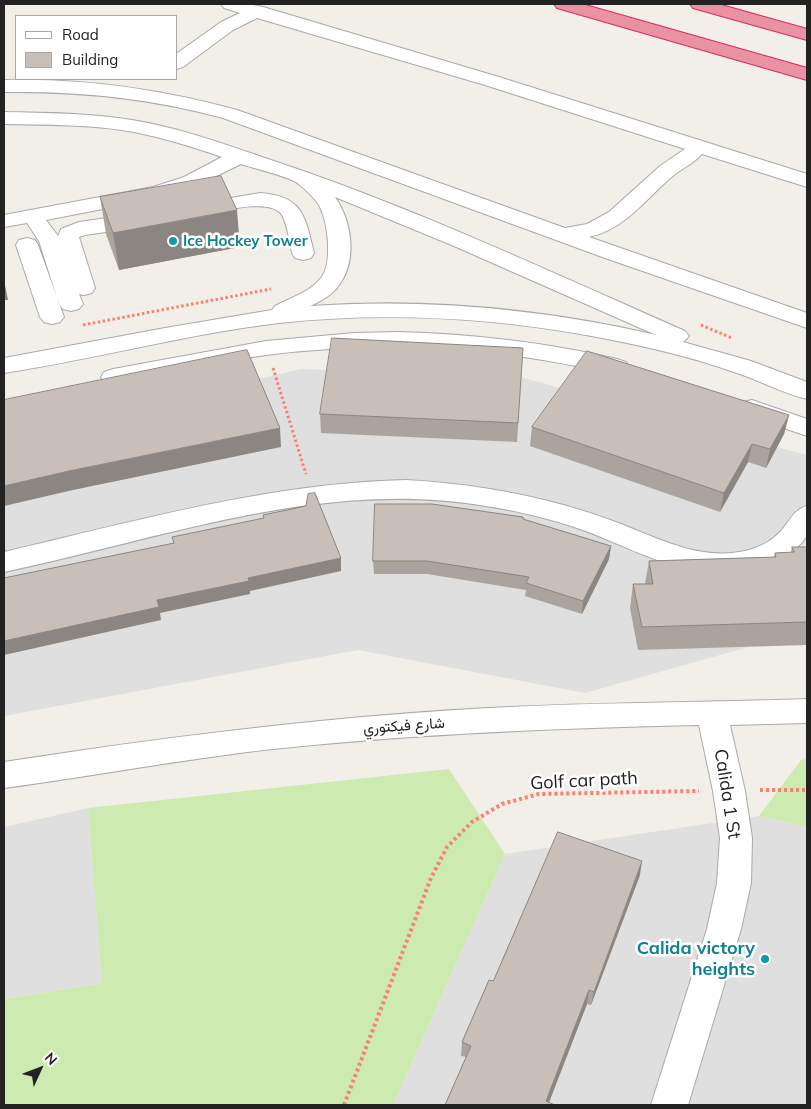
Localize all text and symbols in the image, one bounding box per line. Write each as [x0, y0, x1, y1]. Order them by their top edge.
legend [15, 15, 178, 80]
text: Road [62, 25, 99, 44]
text: Building [62, 50, 118, 69]
place label: Ice Hockey Tower [183, 232, 308, 250]
marker: Ice Hockey Tower [167, 235, 179, 247]
street label: شارع فيكتوري [363, 714, 445, 738]
street label: Calida 1 St [709, 748, 745, 840]
street label: Golf car path [530, 767, 638, 795]
place label: Calida victory heights [637, 938, 755, 981]
marker: Calida victory heights [759, 953, 771, 965]
north arrow [15, 1044, 65, 1094]
text: N [41, 1049, 61, 1069]

